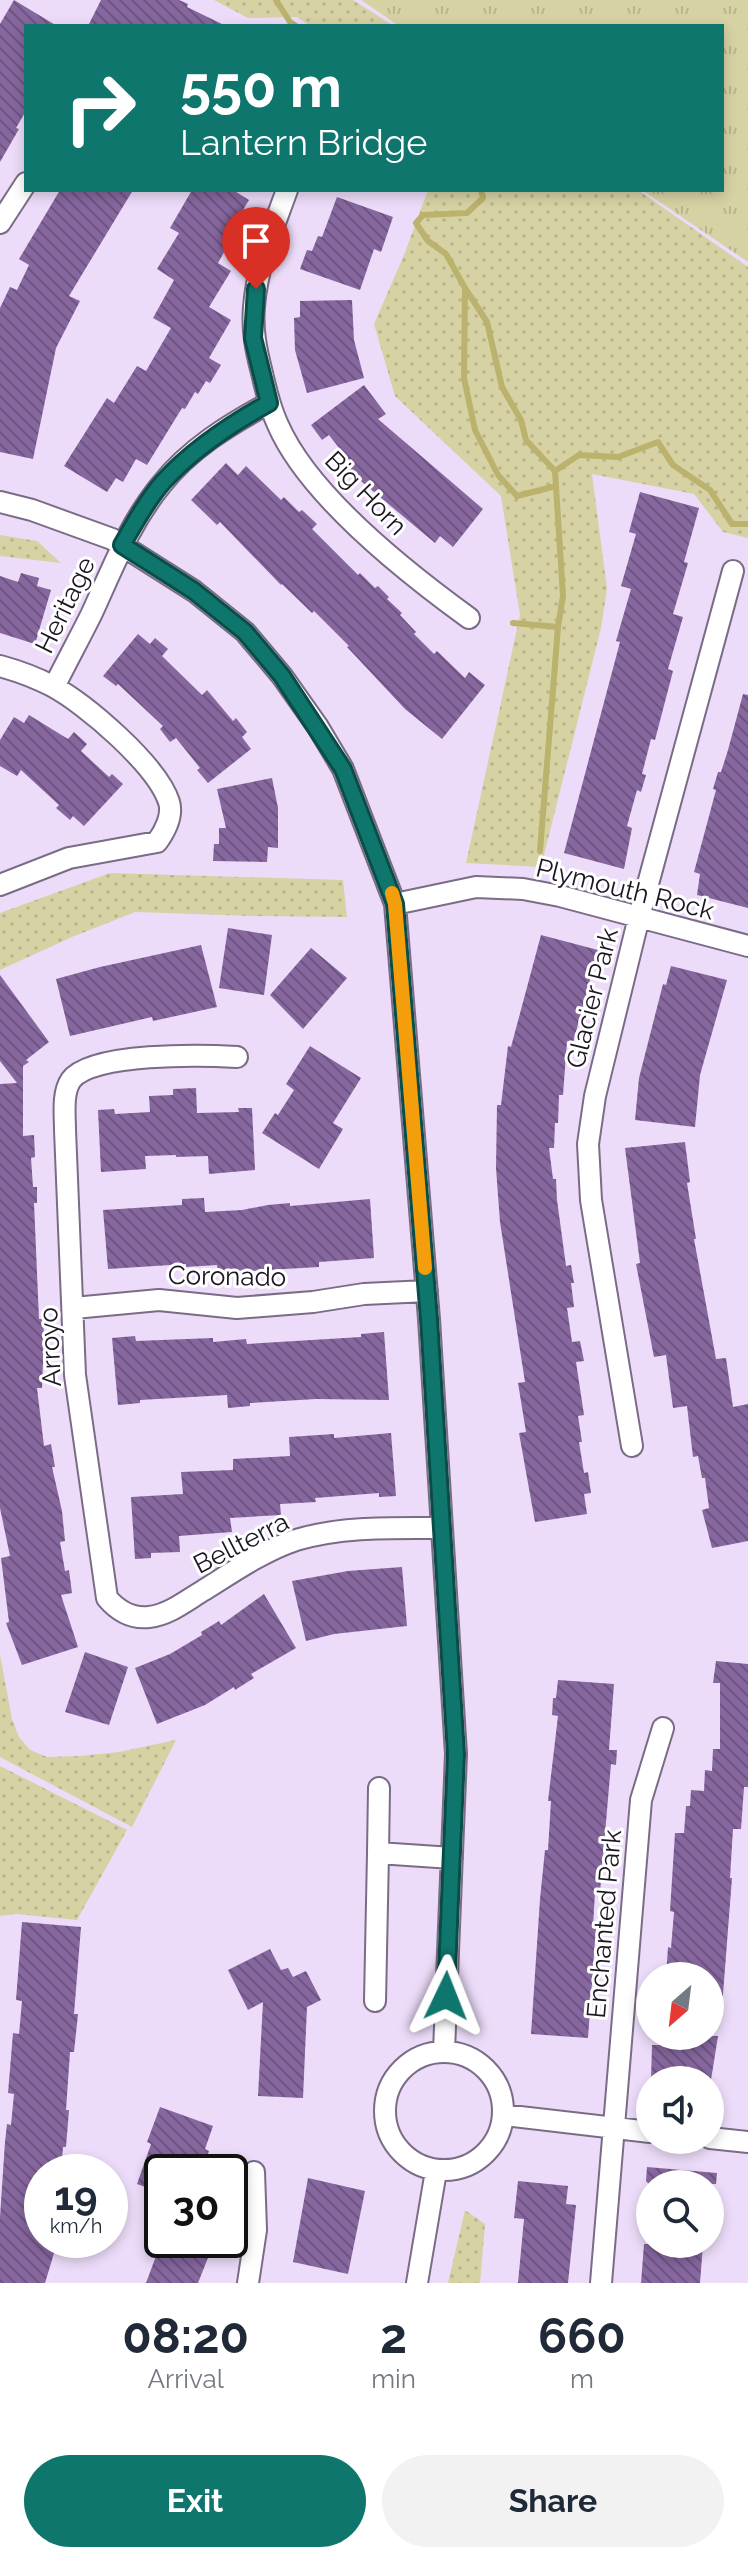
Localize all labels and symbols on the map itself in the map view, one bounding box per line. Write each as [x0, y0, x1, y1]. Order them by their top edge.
pin [222, 207, 290, 289]
street label: Big Horn [319, 445, 413, 541]
street label: Heritage [29, 552, 101, 658]
street label: Plymouth Rock [533, 852, 717, 926]
street label: Glacier Park [560, 925, 624, 1071]
street label: Coronado [168, 1260, 286, 1292]
street label: Arroyo [33, 1307, 67, 1387]
street label: Bellterra [188, 1506, 294, 1580]
street label: Enchanted Park [581, 1828, 627, 2020]
position arrow [404, 1954, 488, 2038]
north arrow [636, 1962, 724, 2050]
speed limit sign: 30 [144, 2154, 248, 2258]

